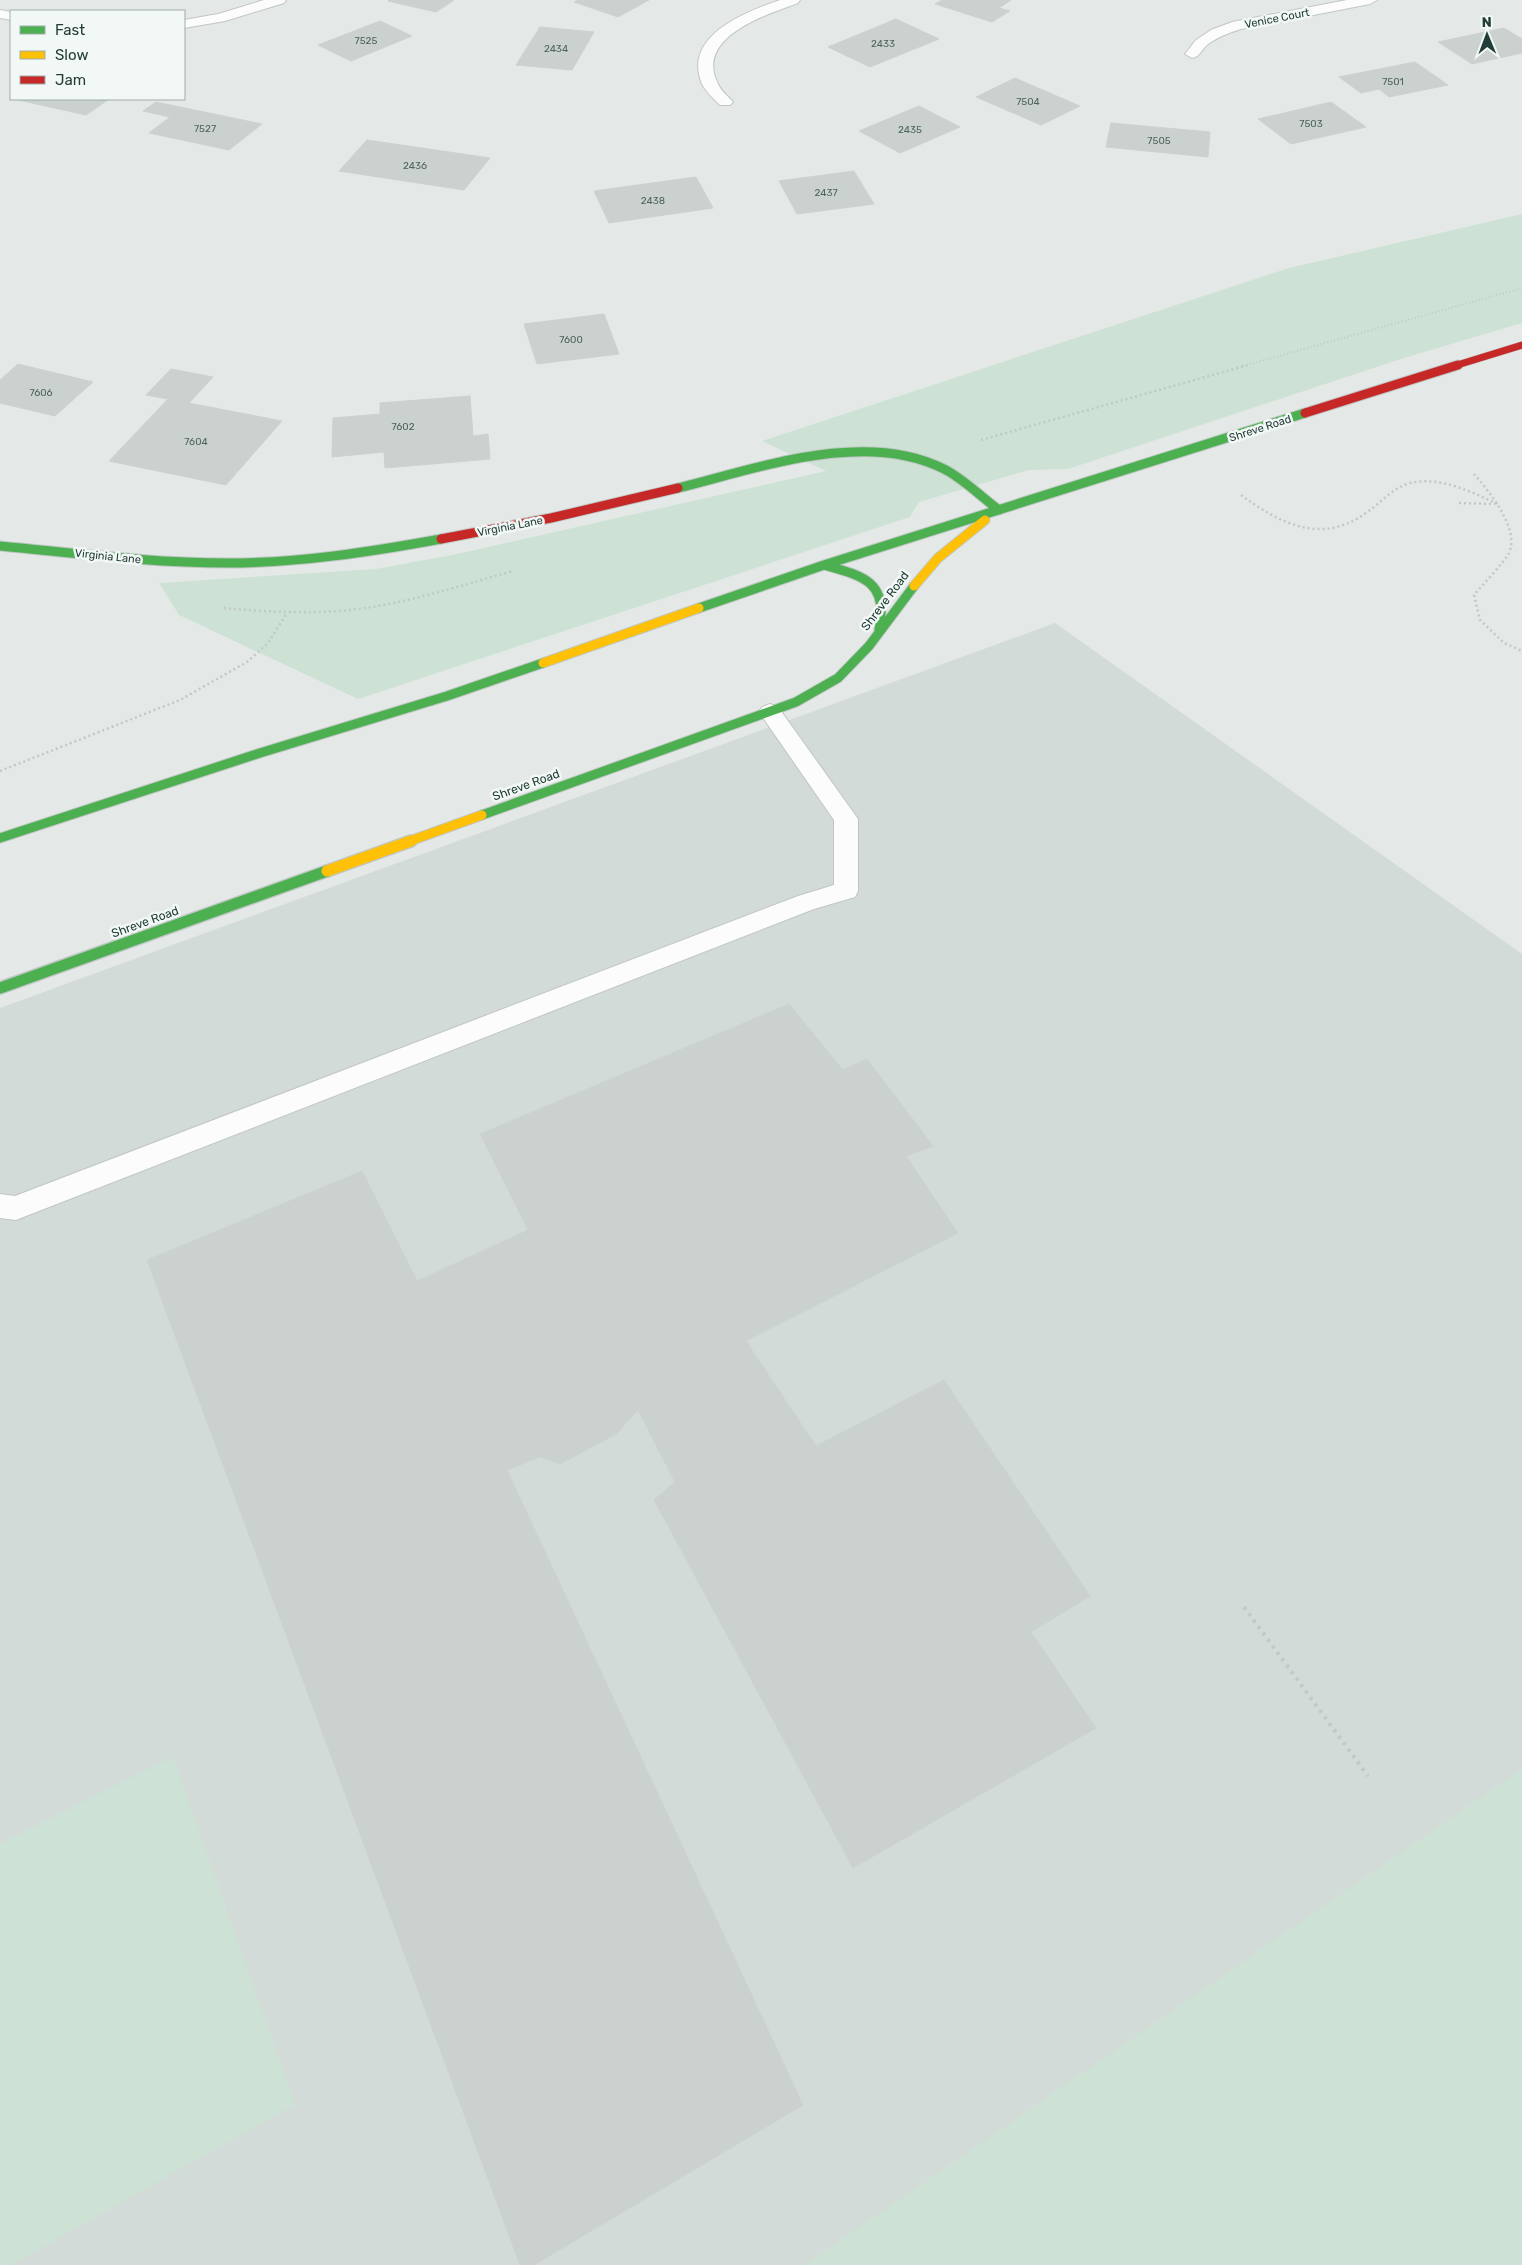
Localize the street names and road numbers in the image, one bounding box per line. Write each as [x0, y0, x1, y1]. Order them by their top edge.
street label: Venice Court [1244, 6, 1311, 31]
street label: Shreve Road [1228, 412, 1293, 445]
street label: Virginia Lane [476, 514, 544, 539]
street label: Virginia Lane [74, 547, 142, 566]
street label: Shreve Road [858, 569, 912, 633]
street label: Shreve Road [491, 766, 561, 804]
street label: Shreve Road [110, 903, 180, 941]

